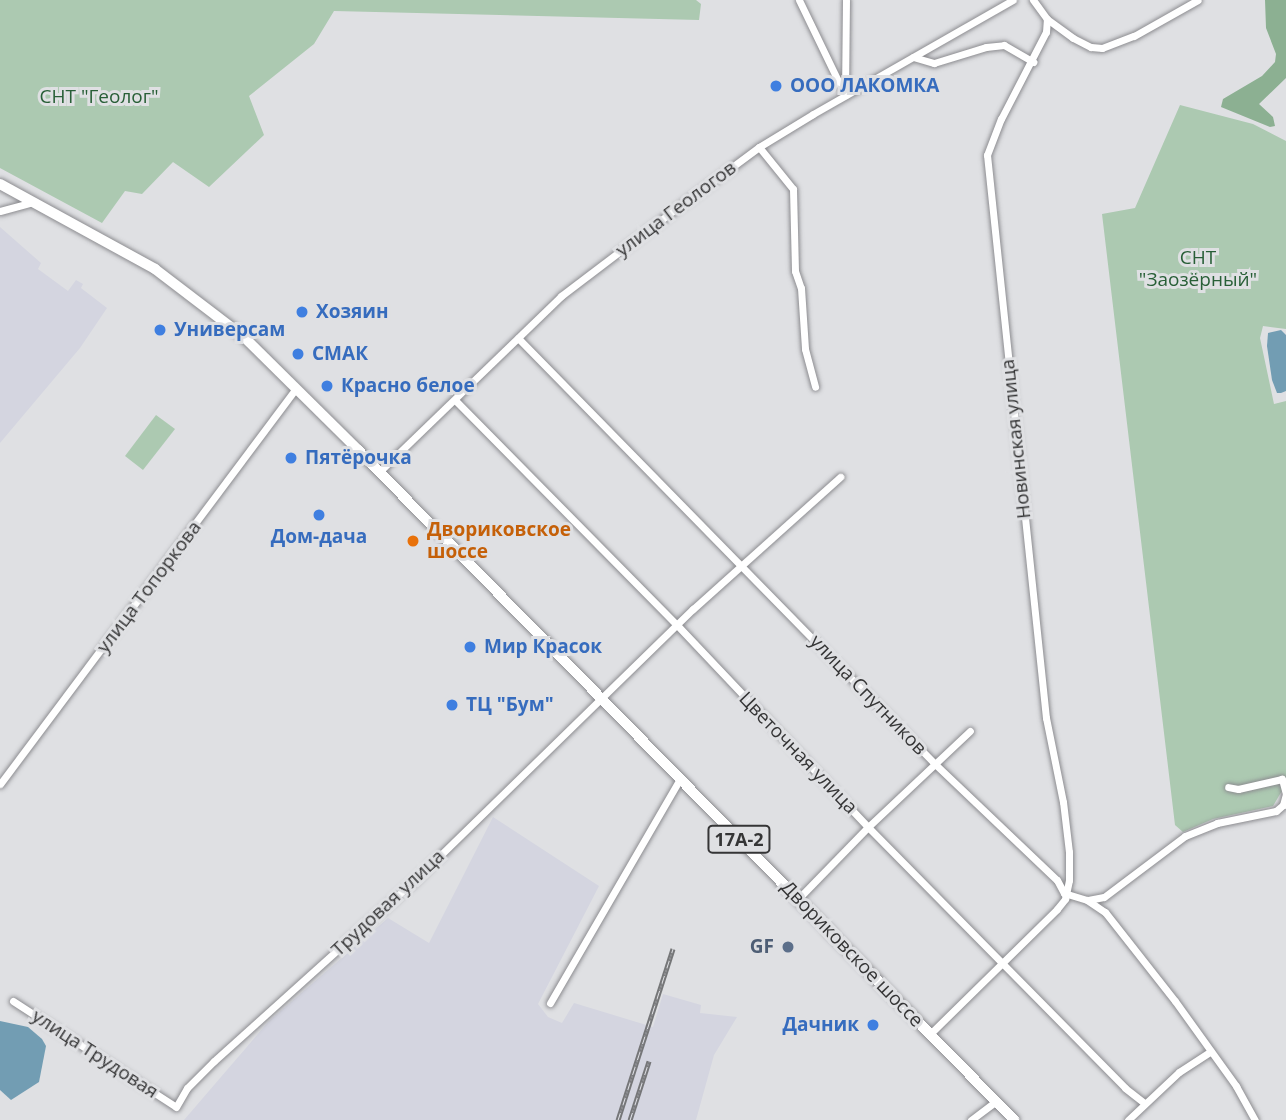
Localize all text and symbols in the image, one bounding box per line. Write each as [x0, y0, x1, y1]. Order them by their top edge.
place label: ООО ЛАКОМКА [790, 75, 939, 97]
marker: ООО ЛАКОМКА [768, 78, 784, 94]
park label: СНТ "Геолог" [40, 86, 158, 108]
street label: улица Геологов [611, 156, 741, 262]
park label: СНТ "Заозёрный" [1139, 247, 1257, 291]
place label: Хозяин [316, 301, 389, 323]
marker: Хозяин [294, 304, 310, 320]
place label: Универсам [174, 319, 285, 341]
marker: Универсам [152, 322, 168, 338]
place label: СМАК [312, 343, 368, 365]
marker: СМАК [290, 346, 306, 362]
street label: Новинская улица [996, 358, 1036, 520]
place label: Красно белое [341, 375, 475, 397]
marker: Красно белое [319, 378, 335, 394]
place label: Пятёрочка [305, 447, 412, 469]
marker: Пятёрочка [283, 450, 299, 466]
marker: Дом-дача [311, 507, 327, 523]
street label: улица Топоркова [92, 517, 206, 657]
place label: Двориковское шоссе [427, 519, 571, 563]
place label: Дом-дача [271, 526, 367, 548]
marker: Двориковское шоссе [405, 533, 421, 549]
street label: улица Спутников [805, 630, 931, 760]
place label: Мир Красок [484, 636, 602, 658]
marker: Мир Красок [462, 639, 478, 655]
street label: Цветочная улица [734, 687, 862, 819]
place label: ТЦ "Бум" [466, 694, 554, 716]
marker: ТЦ "Бум" [444, 697, 460, 713]
road number: 17А-2 [706, 824, 772, 854]
street label: Трудовая улица [327, 845, 449, 961]
street label: Двориковское шоссе [776, 876, 928, 1032]
place label: GF [750, 936, 774, 958]
marker: GF [780, 939, 796, 955]
street label: улица Трудовая [28, 1005, 162, 1103]
place label: Дачник [783, 1014, 859, 1036]
marker: Дачник [865, 1017, 881, 1033]

